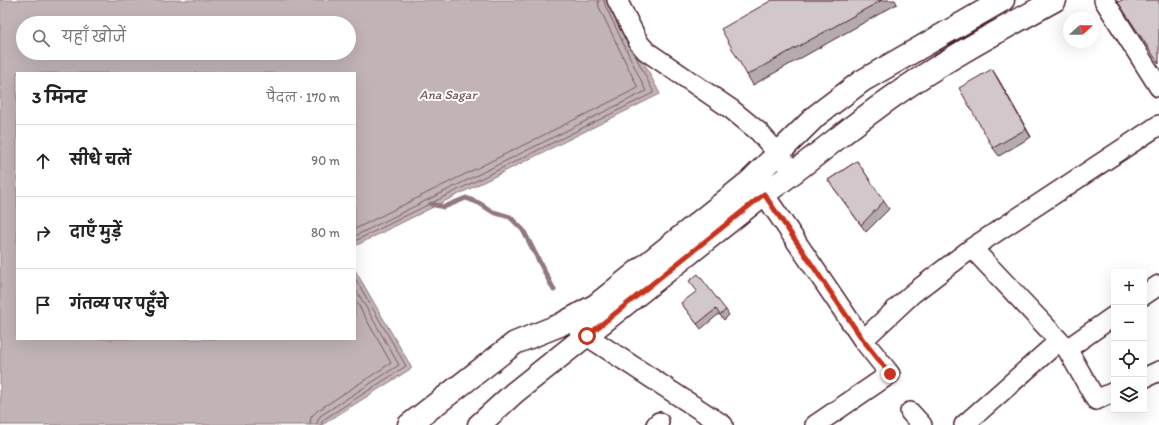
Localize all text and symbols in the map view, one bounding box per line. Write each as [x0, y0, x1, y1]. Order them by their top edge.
north arrow [1063, 12, 1099, 48]
search box [16, 16, 356, 60]
icon: search [30, 27, 52, 49]
text: यहाँ खोजें [62, 28, 126, 46]
text: 3 मिनट [32, 87, 86, 107]
water label: Ana Sagar [419, 87, 479, 102]
text: पैदल · 170 m [267, 90, 340, 105]
icon: ahead [32, 150, 54, 172]
text: सीधे चलें [70, 151, 131, 169]
text: 90 m [311, 153, 340, 168]
icon: right [32, 222, 54, 244]
text: दाएँ मुड़ें [70, 223, 122, 241]
text: 80 m [311, 225, 340, 240]
map controls [1111, 269, 1147, 413]
button: + [1111, 269, 1147, 305]
icon: arrive [32, 294, 54, 316]
text: गंतव्य पर पहुँचे [70, 295, 168, 313]
button: − [1111, 305, 1147, 341]
route start [578, 327, 596, 345]
button: locate [1111, 341, 1147, 377]
route end [881, 365, 899, 383]
button: layers [1111, 377, 1147, 413]

